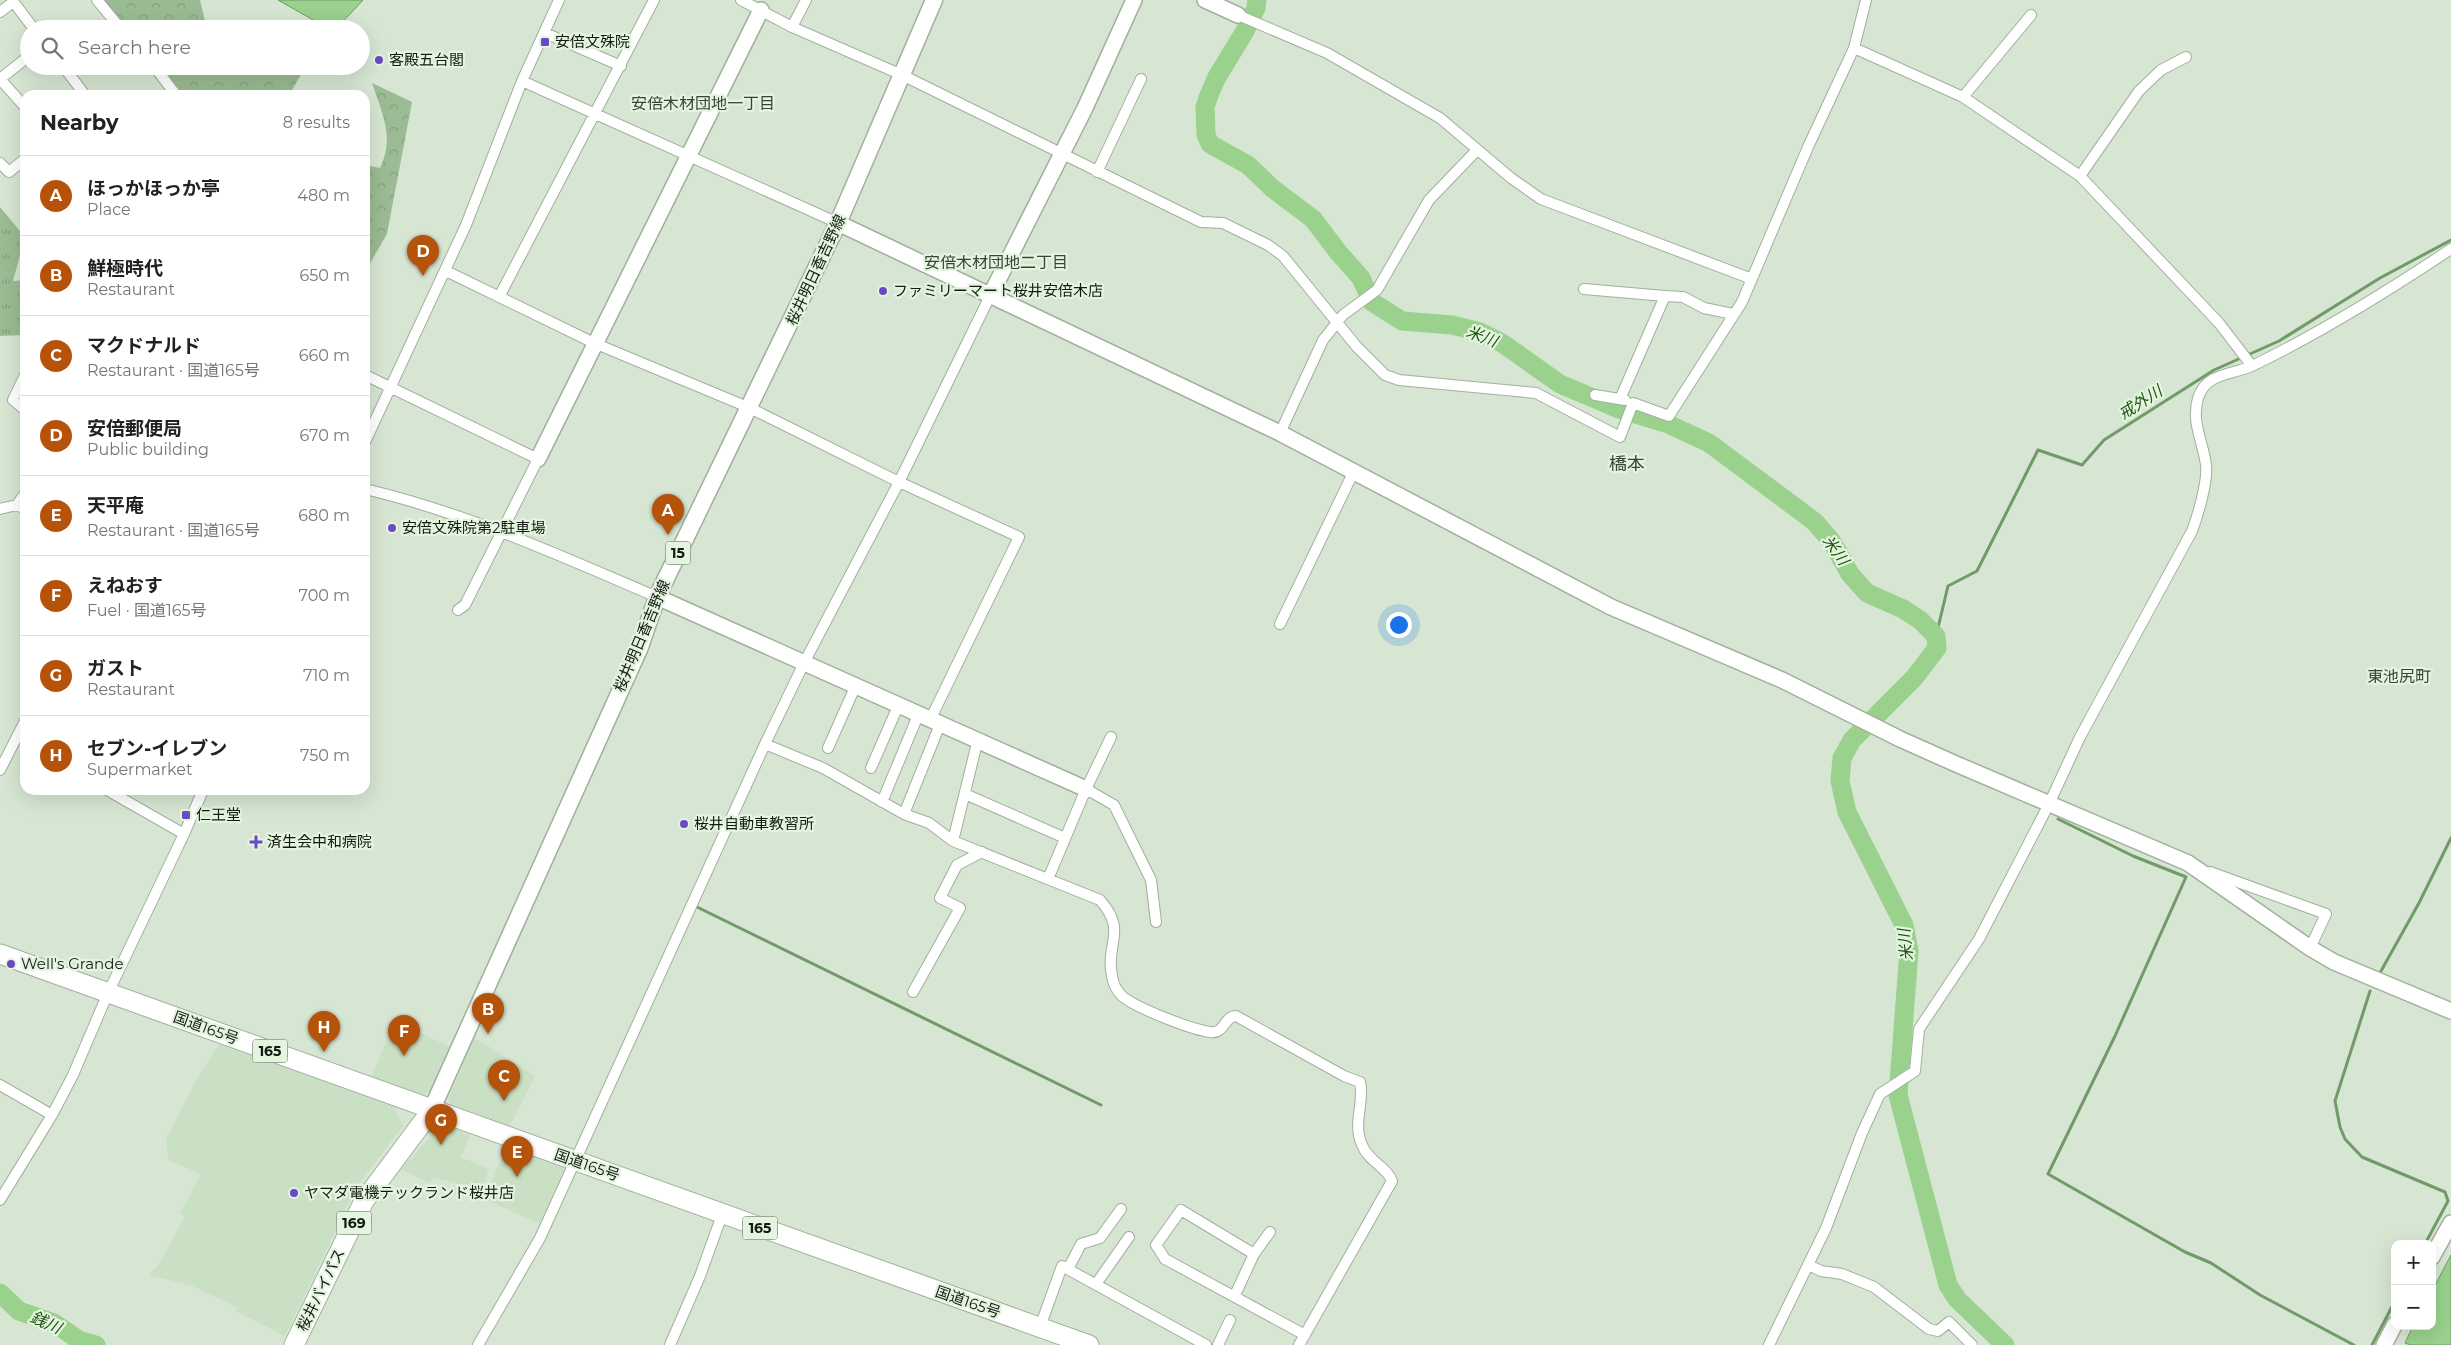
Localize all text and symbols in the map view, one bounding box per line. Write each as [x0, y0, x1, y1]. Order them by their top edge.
search box [20, 20, 370, 75]
place label: 安倍文殊院 [555, 32, 630, 51]
icon: search [38, 34, 66, 62]
text: Search here [78, 36, 191, 59]
marker: 安倍文殊院 [539, 36, 551, 48]
place label: 客殿五台閣 [389, 50, 464, 69]
marker: 客殿五台閣 [373, 54, 385, 66]
district label: 安倍木材団地一丁目 [631, 94, 775, 113]
text: Nearby [40, 110, 119, 135]
text: 8 results [283, 113, 350, 132]
text: ほっかほっか亭 [87, 177, 220, 200]
text: A [50, 186, 62, 205]
text: 480 m [297, 186, 350, 205]
text: Place [87, 200, 131, 219]
street label: 桜井明日香吉野線 [782, 211, 850, 328]
pin: D [407, 235, 439, 276]
district label: 安倍木材団地二丁目 [924, 253, 1068, 272]
text: 鮮極時代 [87, 257, 163, 280]
text: B [50, 266, 62, 285]
text: 650 m [299, 266, 350, 285]
text: Restaurant [87, 280, 175, 299]
place label: ファミリーマート桜井安倍木店 [893, 281, 1103, 300]
marker: ファミリーマート桜井安倍木店 [877, 285, 889, 297]
water label: 米川 [1463, 322, 1502, 352]
text: マクドナルド [87, 334, 201, 357]
text: C [50, 346, 62, 365]
text: 660 m [299, 346, 350, 365]
text: Restaurant · 国道165号 [87, 361, 260, 380]
water label: 戒外川 [2115, 380, 2167, 423]
text: 安倍郵便局 [87, 417, 182, 440]
text: D [49, 426, 63, 445]
text: 670 m [300, 426, 350, 445]
text: Public building [87, 440, 209, 459]
district label: 橋本 [1609, 453, 1645, 475]
text: 天平庵 [87, 494, 144, 517]
pin: A [652, 494, 684, 535]
text: E [51, 506, 61, 525]
text: 680 m [298, 506, 350, 525]
place label: 安倍文殊院第2駐車場 [402, 518, 546, 537]
text: Restaurant · 国道165号 [87, 521, 260, 540]
marker: 安倍文殊院第2駐車場 [386, 522, 398, 534]
water label: 米川 [1819, 532, 1854, 570]
road number: 15 [666, 542, 690, 564]
text: えねおす [87, 574, 163, 597]
street label: 桜井明日香吉野線 [609, 577, 674, 695]
text: F [51, 586, 61, 605]
text: 700 m [299, 586, 350, 605]
text: Fuel · 国道165号 [87, 601, 207, 620]
your location [1386, 612, 1412, 638]
text: ガスト [87, 657, 144, 680]
text: G [50, 666, 62, 685]
text: 710 m [303, 666, 350, 685]
district label: 東池尻町 [2367, 667, 2431, 686]
text: Restaurant [87, 680, 175, 699]
text: セブン-イレブン [87, 737, 227, 760]
text: H [50, 746, 62, 765]
text: 750 m [300, 746, 350, 765]
text: Supermarket [87, 760, 193, 779]
place label: 仁王堂 [196, 805, 241, 824]
marker: 仁王堂 [180, 809, 192, 821]
place label: 桜井自動車教習所 [694, 814, 814, 833]
marker: 桜井自動車教習所 [678, 818, 690, 830]
place label: 済生会中和病院 [267, 832, 372, 851]
marker: 済生会中和病院 [249, 835, 263, 849]
water label: 米川 [1894, 926, 1917, 962]
place label: Well's Grande [21, 954, 123, 973]
marker: Well's Grande [5, 958, 17, 970]
pin: B [472, 993, 504, 1034]
street label: 国道165号 [171, 1007, 241, 1048]
pin: H [308, 1011, 340, 1052]
pin: F [388, 1015, 420, 1056]
road number: 165 [252, 1040, 288, 1062]
pin: C [488, 1060, 520, 1101]
pin: G [425, 1104, 457, 1145]
pin: E [501, 1136, 533, 1177]
street label: 国道165号 [552, 1144, 622, 1185]
place label: ヤマダ電機テックランド桜井店 [304, 1183, 514, 1202]
marker: ヤマダ電機テックランド桜井店 [288, 1187, 300, 1199]
road number: 169 [336, 1212, 372, 1234]
road number: 165 [742, 1216, 778, 1240]
map controls [2391, 1240, 2436, 1330]
button: + [2391, 1240, 2436, 1285]
street label: 桜井バイパス [292, 1245, 349, 1334]
street label: 国道165号 [933, 1281, 1003, 1322]
button: − [2391, 1285, 2436, 1330]
water label: 銭川 [27, 1307, 66, 1338]

